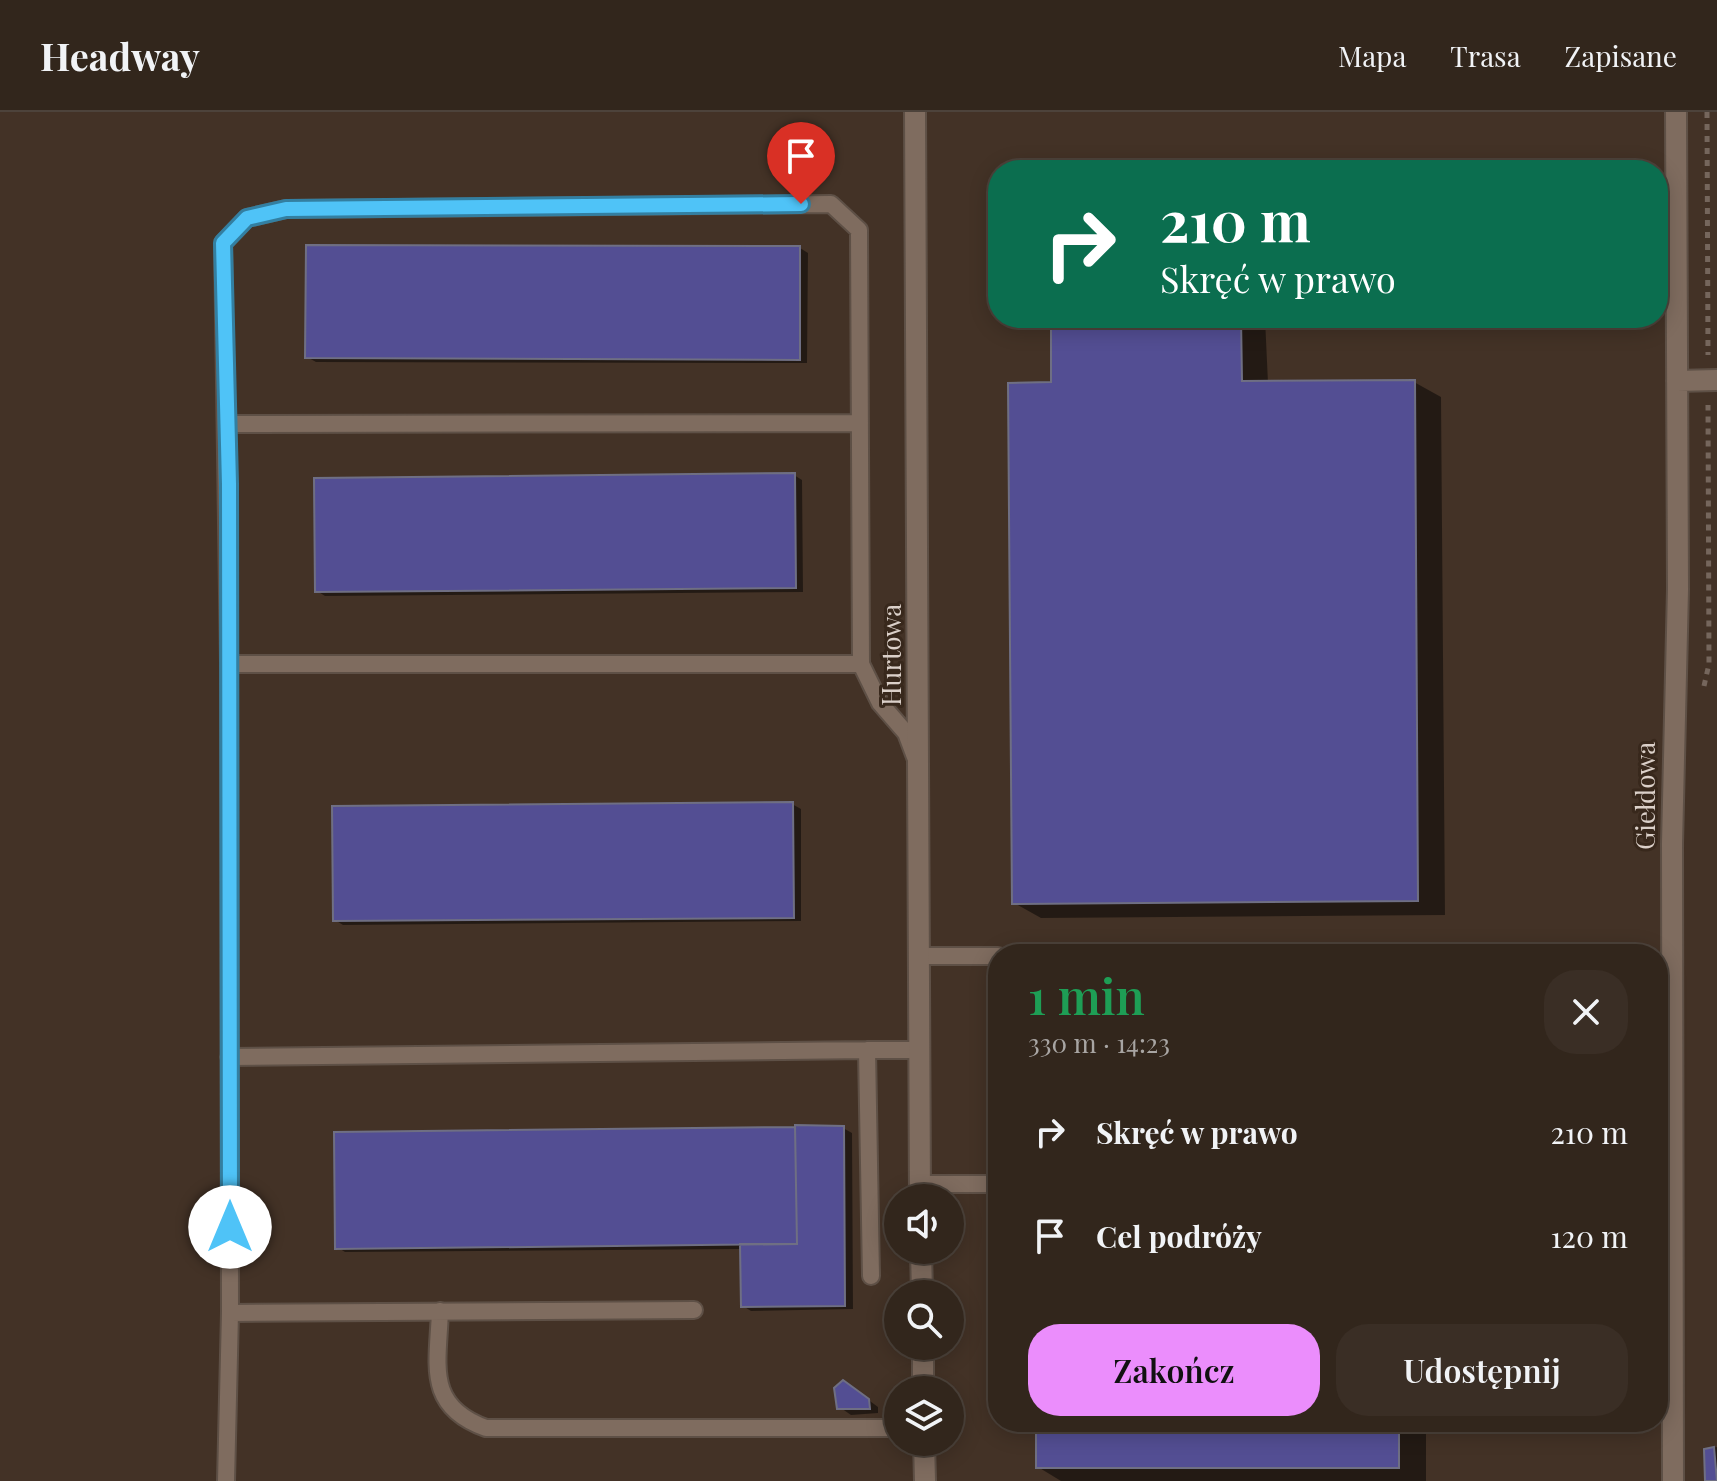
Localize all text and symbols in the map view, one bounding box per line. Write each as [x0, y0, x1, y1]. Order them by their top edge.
text: Headway [40, 30, 200, 81]
text: Mapa [1338, 37, 1406, 74]
text: Trasa [1450, 37, 1521, 74]
text: Zapisane [1565, 37, 1677, 74]
pin [767, 122, 835, 204]
icon: arrive [779, 134, 823, 178]
text: 210 m [1160, 182, 1311, 257]
icon: right [1028, 192, 1132, 296]
text: Skręć w prawo [1160, 254, 1396, 302]
street label: Hurtowa [873, 604, 908, 706]
street label: Giełdowa [1627, 742, 1662, 850]
text: 1 min [1028, 963, 1145, 1027]
button: close [1544, 970, 1628, 1054]
text: 330 m · 14:23 [1028, 1025, 1170, 1060]
icon: right [1028, 1110, 1072, 1154]
text: Skręć w prawo [1096, 1112, 1298, 1152]
text: 210 m [1550, 1112, 1628, 1152]
map controls [884, 1184, 964, 1456]
button: sound [884, 1184, 964, 1264]
position arrow [188, 1185, 272, 1269]
icon: arrive [1028, 1214, 1072, 1258]
text: Cel podróży [1096, 1216, 1262, 1256]
text: 120 m [1550, 1216, 1628, 1256]
button: search [884, 1280, 964, 1360]
button: Zakończ [1028, 1324, 1320, 1416]
button: Udostępnij [1336, 1324, 1628, 1416]
button: layers [884, 1376, 964, 1456]

